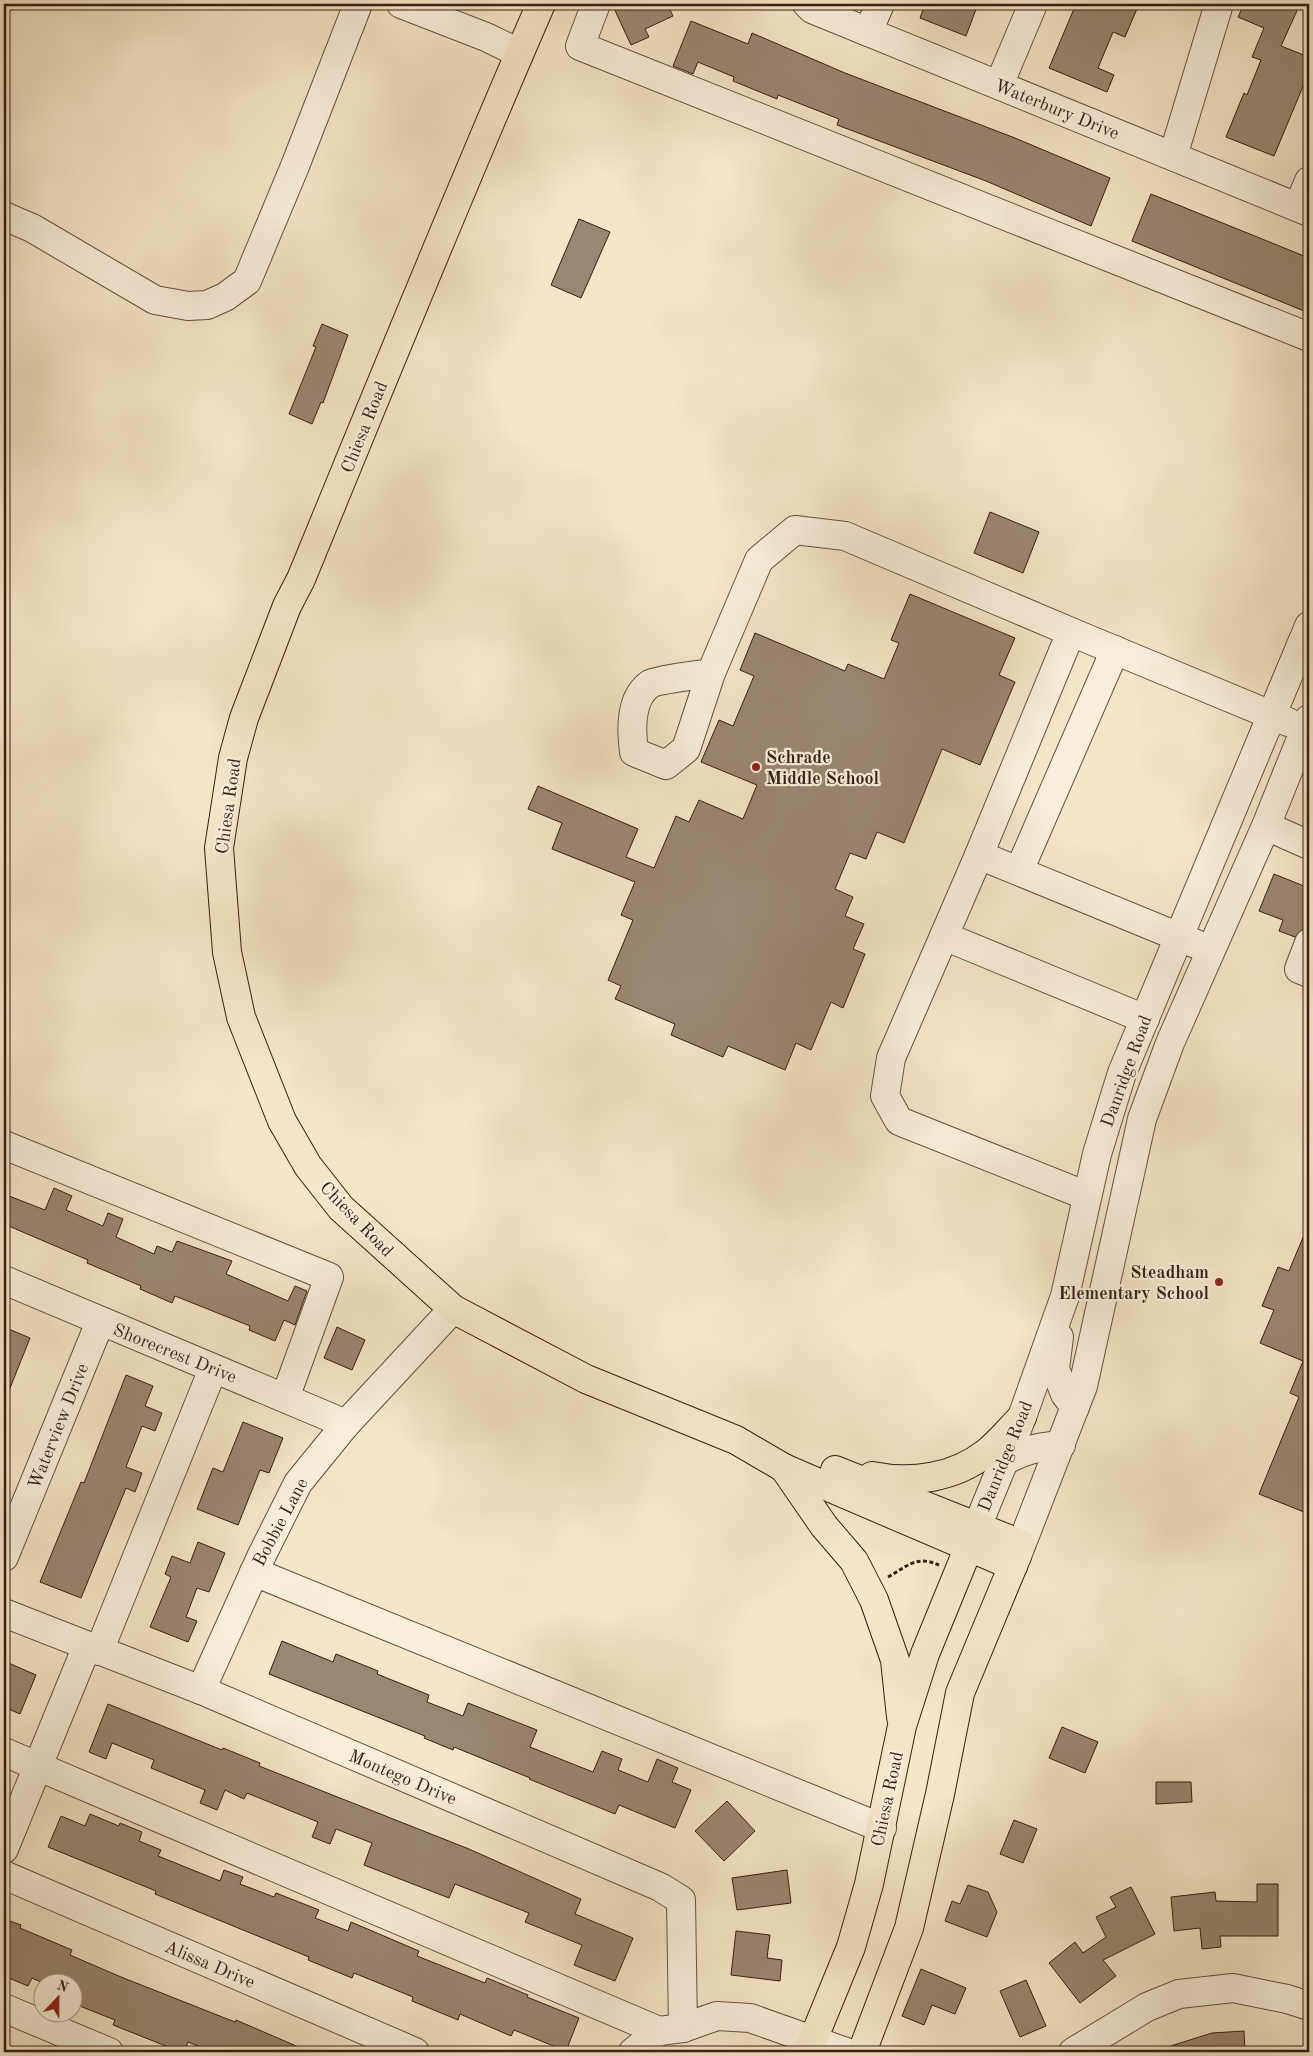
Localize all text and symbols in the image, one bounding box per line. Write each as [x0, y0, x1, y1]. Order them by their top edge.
street label: Waterbury Drive [992, 77, 1122, 143]
street label: Chiesa Road [338, 379, 391, 476]
place label: Schrade Middle School [766, 749, 880, 788]
street label: Chiesa Road [213, 757, 245, 855]
marker: Schrade Middle School [750, 761, 762, 773]
street label: Danridge Road [1098, 1013, 1155, 1130]
street label: Chiesa Road [316, 1179, 396, 1261]
place label: Steadham Elementary School [1058, 1264, 1209, 1303]
marker: Steadham Elementary School [1213, 1276, 1225, 1288]
street label: Shorecrest Drive [110, 1321, 239, 1387]
street label: Waterview Drive [26, 1361, 92, 1492]
street label: Danridge Road [976, 1399, 1036, 1514]
street label: Bobbie Lane [250, 1475, 312, 1569]
street label: Montego Drive [346, 1747, 459, 1809]
street label: Chiesa Road [869, 1750, 907, 1848]
street label: Alissa Drive [162, 1938, 257, 1992]
north arrow [32, 1974, 82, 2024]
text: N [55, 1978, 70, 1995]

